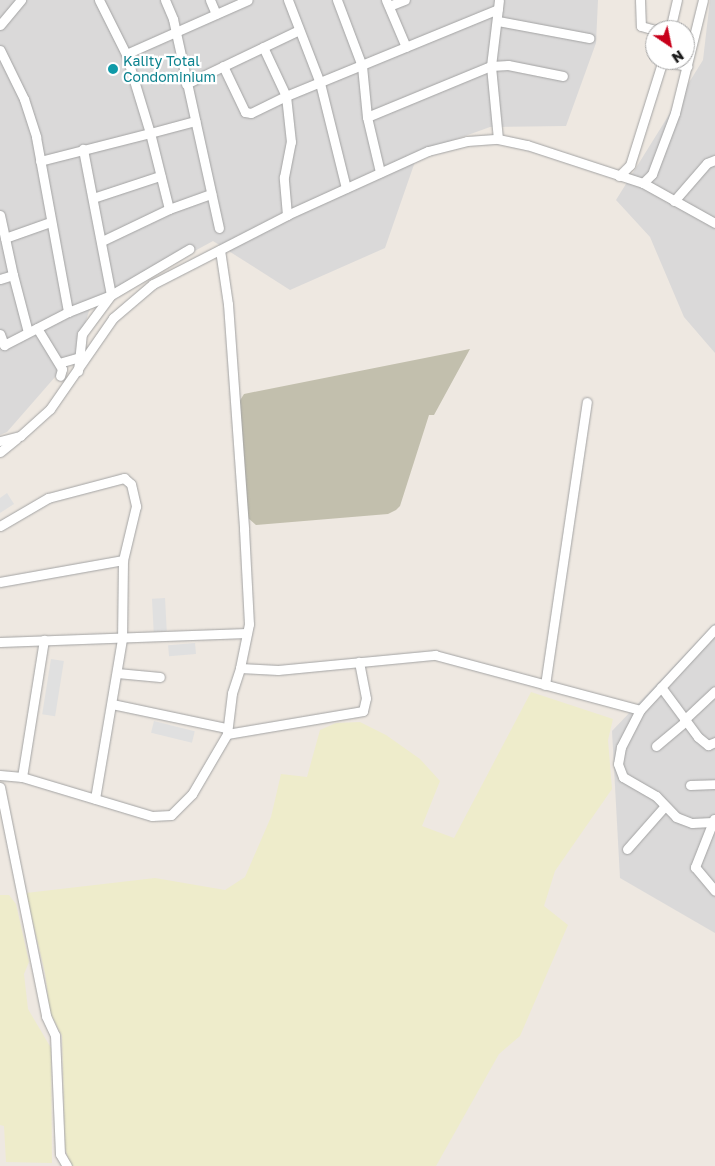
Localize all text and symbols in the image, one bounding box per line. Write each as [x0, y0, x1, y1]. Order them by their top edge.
north arrow [645, 20, 695, 70]
text: N [669, 47, 687, 67]
place label: Kality Total Condominium [123, 53, 216, 85]
marker: Kality Total Condominium [107, 63, 119, 75]

